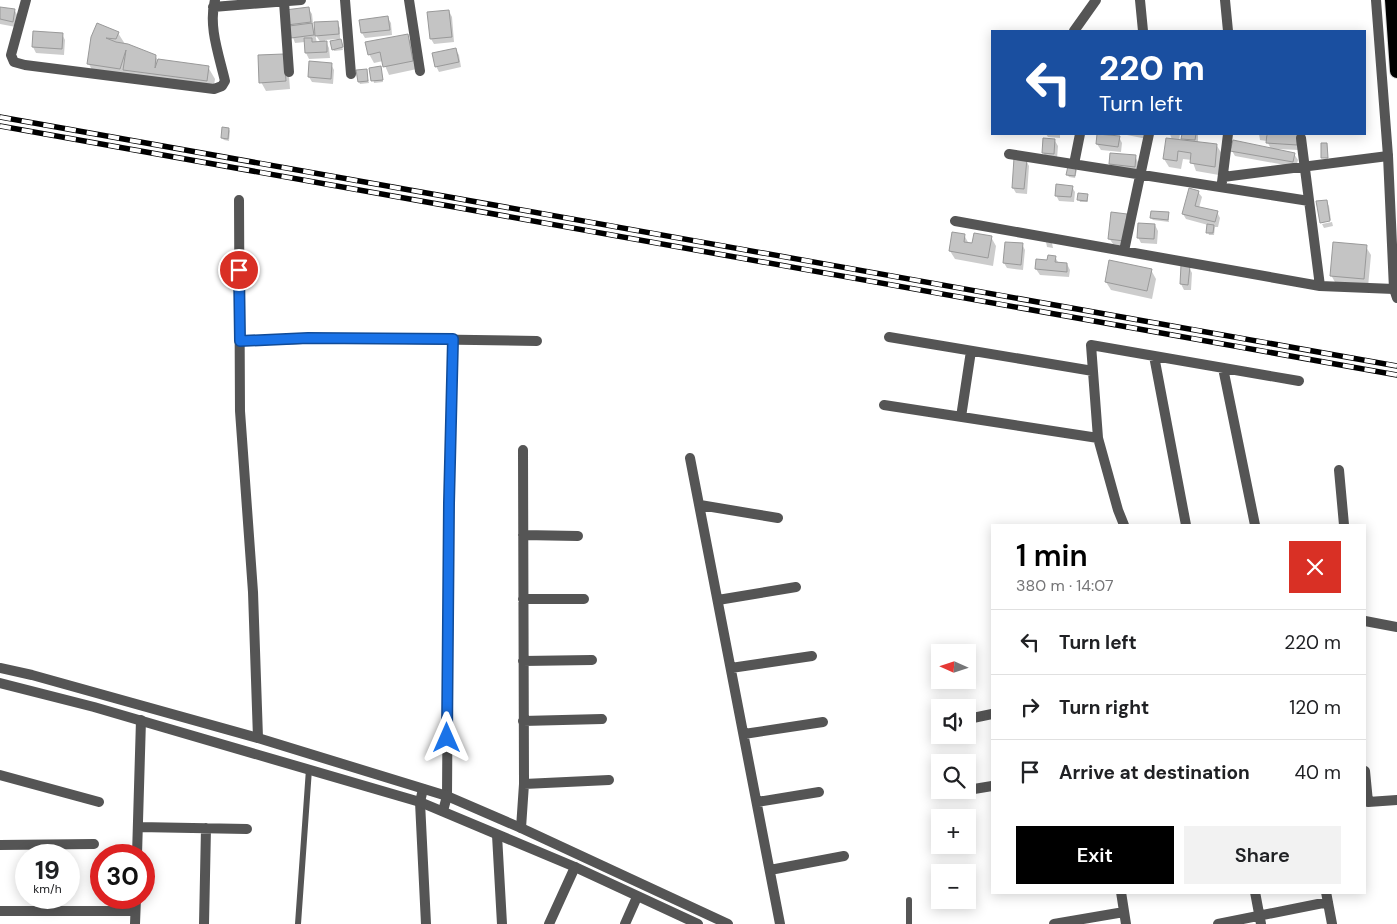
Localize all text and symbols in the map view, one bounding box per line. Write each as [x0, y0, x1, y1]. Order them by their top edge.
text: 220 m [1099, 45, 1205, 91]
icon: left [1016, 50, 1081, 115]
text: Turn left [1099, 89, 1183, 118]
pin [218, 249, 260, 291]
icon: arrive [225, 256, 253, 284]
text: 1 min [1016, 536, 1088, 575]
button: close [1289, 541, 1341, 593]
text: 380 m · 14:07 [1016, 575, 1114, 596]
icon: left [1016, 628, 1044, 656]
text: Turn left [1059, 630, 1137, 655]
text: 220 m [1284, 630, 1341, 655]
north arrow [931, 644, 976, 689]
map controls [931, 644, 976, 909]
icon: right [1016, 693, 1044, 721]
text: Turn right [1059, 695, 1149, 720]
text: 120 m [1289, 695, 1341, 720]
button: sound [931, 699, 976, 744]
position arrow [420, 711, 472, 763]
button: search [931, 754, 976, 799]
icon: arrive [1016, 758, 1044, 786]
text: Arrive at destination [1059, 760, 1250, 785]
text: 40 m [1294, 760, 1341, 785]
button: + [931, 809, 976, 854]
button: Exit [1016, 826, 1174, 884]
button: Share [1184, 826, 1341, 884]
speed limit sign: 30 [90, 844, 155, 909]
text: 19 [35, 854, 60, 887]
button: − [931, 864, 976, 909]
text: km/h [33, 881, 62, 897]

